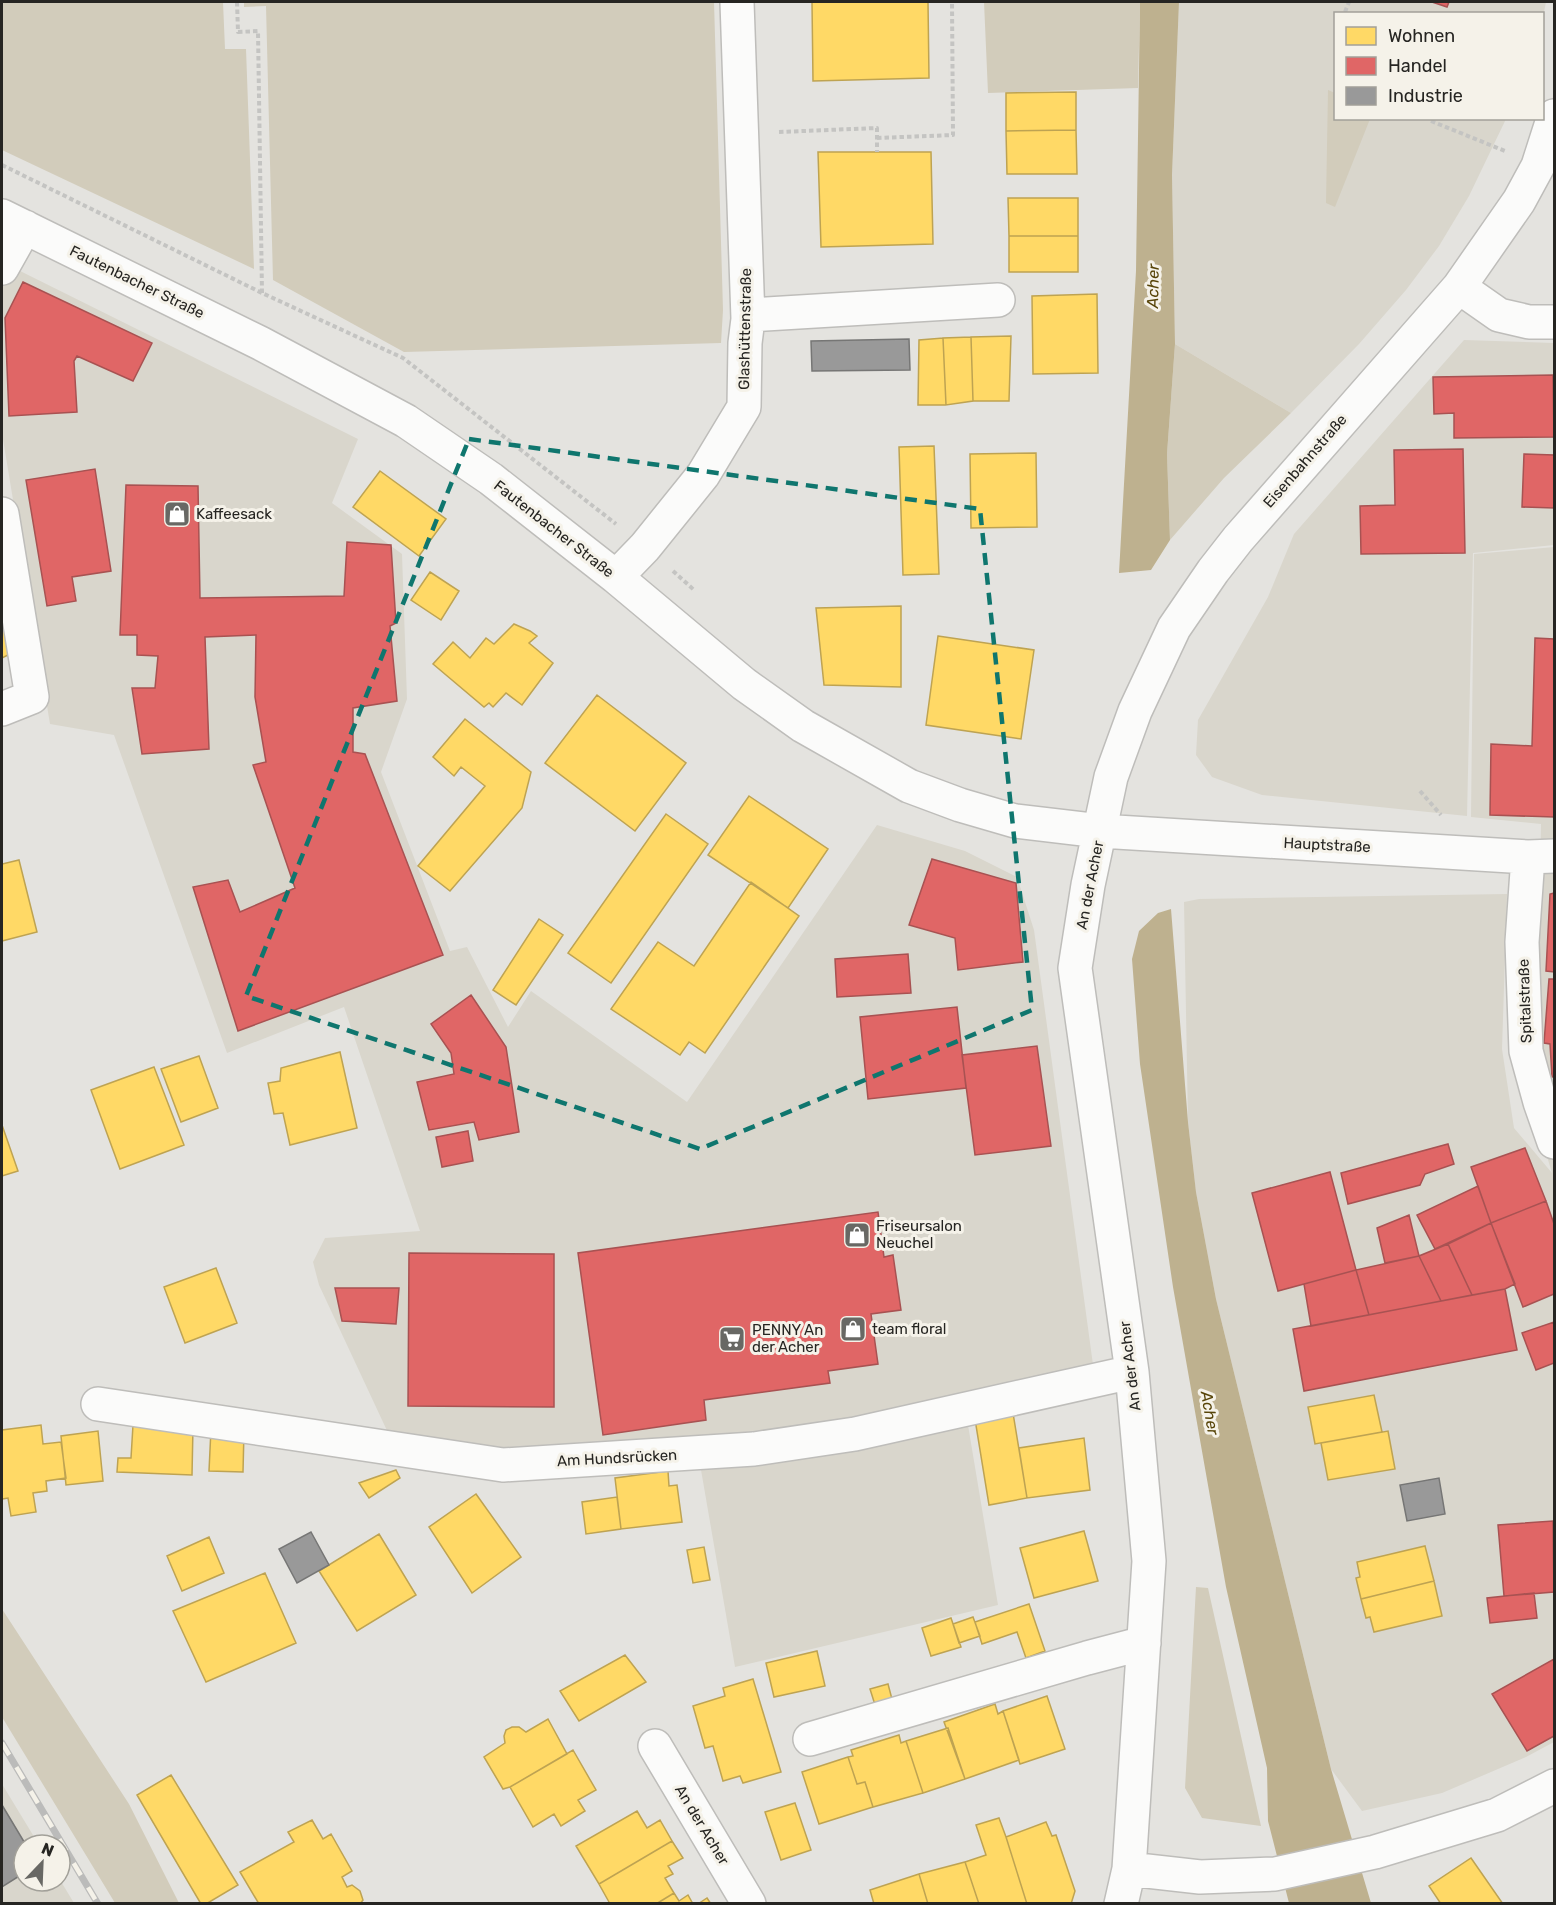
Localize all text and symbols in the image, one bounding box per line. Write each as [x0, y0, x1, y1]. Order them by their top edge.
legend [1334, 12, 1544, 120]
text: Wohnen [1388, 25, 1455, 47]
text: Handel [1388, 55, 1447, 77]
text: Industrie [1388, 85, 1463, 107]
street label: Fautenbacher Straße [67, 242, 207, 322]
water label: Acher [1143, 263, 1163, 309]
street label: Glashüttenstraße [735, 268, 755, 390]
street label: Eisenbahnstraße [1260, 411, 1350, 511]
street label: Fautenbacher Straße [490, 477, 618, 581]
shop icon: Kaffeesack [162, 499, 192, 529]
place label: Kaffeesack [196, 505, 272, 523]
street label: Hauptstraße [1283, 834, 1371, 856]
street label: An der Acher [1073, 839, 1108, 931]
street label: Spitalstraße [1515, 959, 1535, 1043]
place label: Friseursalon Neuchel [876, 1217, 962, 1252]
shop icon: Friseursalon Neuchel [842, 1220, 872, 1250]
shop icon: team floral [838, 1314, 868, 1344]
place label: team floral [872, 1320, 946, 1338]
street label: An der Acher [1116, 1320, 1144, 1412]
place label: PENNY An der Acher [752, 1321, 823, 1356]
supermarket icon: PENNY An der Acher [717, 1324, 747, 1354]
water label: Acher [1197, 1389, 1223, 1437]
street label: Am Hundsrücken [556, 1446, 678, 1470]
street label: An der Acher [671, 1782, 733, 1869]
north arrow [12, 1833, 72, 1893]
text: N [39, 1839, 57, 1861]

